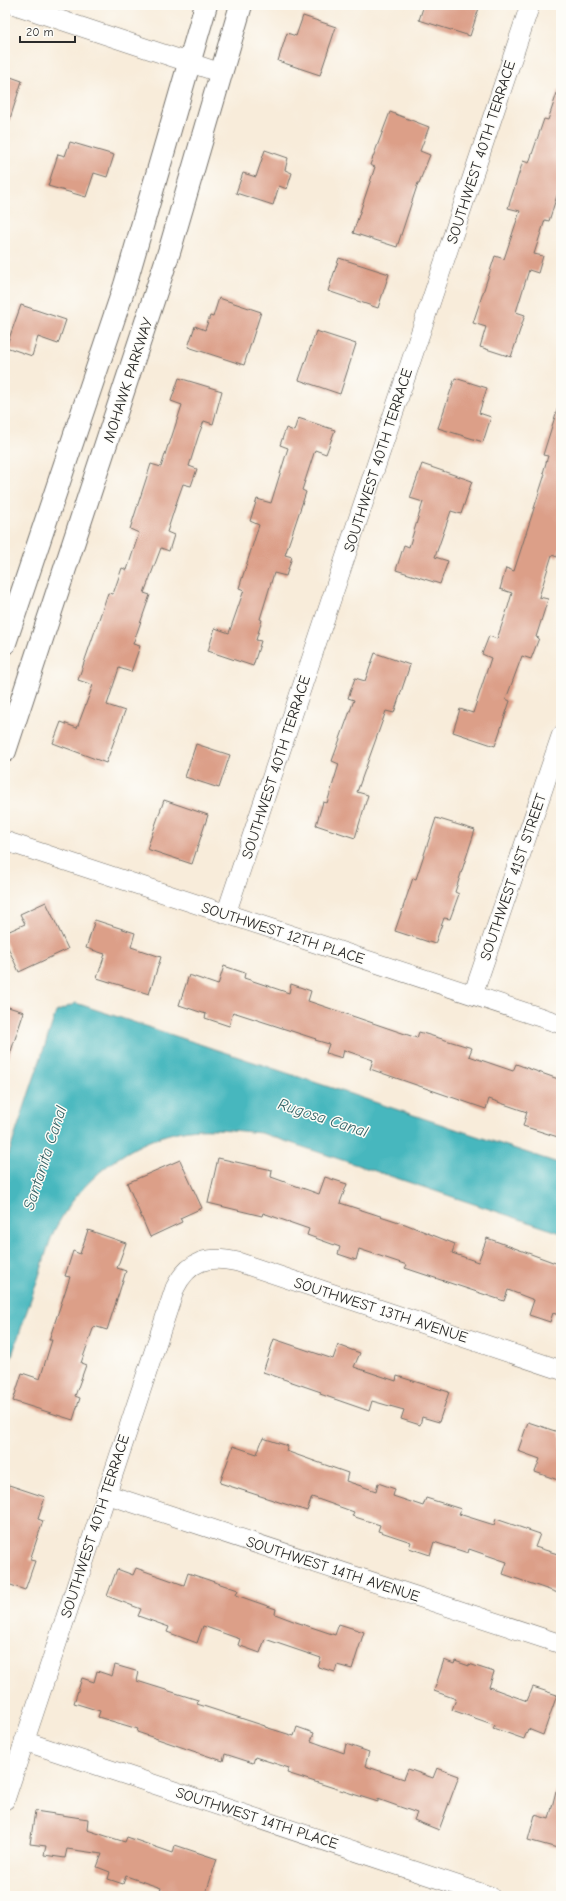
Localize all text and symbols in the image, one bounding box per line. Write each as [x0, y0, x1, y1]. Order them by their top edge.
scale bar [20, 18, 75, 44]
text: 20 m [26, 25, 54, 39]
street label: SOUTHWEST 40TH TERRACE [443, 58, 519, 246]
street label: MOHAWK PARKWAY [99, 315, 157, 445]
street label: SOUTHWEST 40TH TERRACE [340, 366, 416, 554]
street label: SOUTHWEST 40TH TERRACE [238, 673, 314, 861]
street label: SOUTHWEST 41ST STREET [476, 791, 550, 963]
street label: SOUTHWEST 12TH PLACE [199, 898, 367, 968]
water label: Rugosa Canal [276, 1095, 371, 1141]
water label: Santanita Canal [20, 1103, 70, 1212]
street label: SOUTHWEST 13TH AVENUE [292, 1273, 470, 1347]
street label: SOUTHWEST 40TH TERRACE [57, 1432, 133, 1620]
street label: SOUTHWEST 14TH AVENUE [244, 1532, 422, 1606]
street label: SOUTHWEST 14TH PLACE [173, 1783, 341, 1853]

